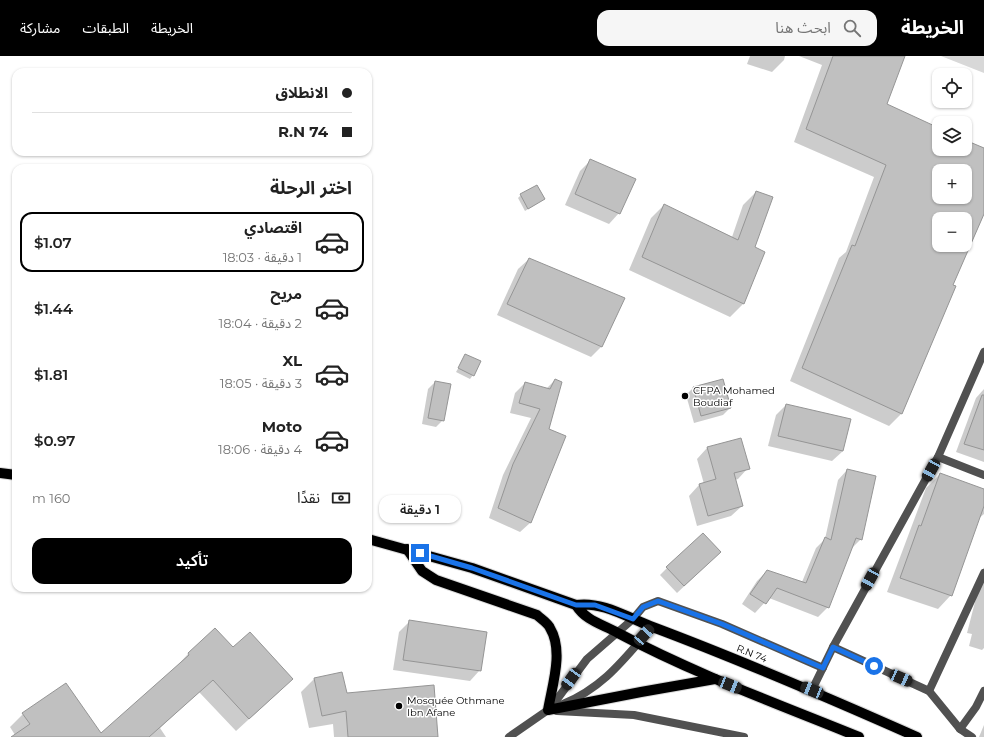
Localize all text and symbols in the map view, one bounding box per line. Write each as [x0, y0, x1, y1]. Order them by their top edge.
search box [597, 10, 877, 46]
text: الخريطة [901, 16, 964, 39]
icon: search [841, 17, 863, 39]
text: ابحث هنا [775, 18, 831, 37]
text: مشاركة [20, 19, 60, 37]
text: الطبقات [82, 19, 129, 37]
text: الخريطة [151, 19, 193, 37]
map controls [932, 68, 972, 252]
button: locate [932, 68, 972, 108]
text: الانطلاق [276, 83, 328, 102]
button: layers [932, 116, 972, 156]
text: R.N 74 [278, 122, 328, 141]
button: + [932, 164, 972, 204]
text: اختر الرحلة [270, 177, 352, 199]
button: − [932, 212, 972, 252]
text: اقتصادي [244, 218, 302, 237]
icon: car [314, 224, 350, 260]
text: $1.07 [34, 233, 72, 252]
text: 1 دقيقة · 18:03 [223, 249, 302, 265]
text: مريح [270, 284, 302, 303]
icon: car [314, 290, 350, 326]
text: $1.44 [34, 299, 73, 318]
text: 2 دقيقة · 18:04 [219, 315, 302, 331]
text: XL [283, 351, 302, 370]
icon: car [314, 356, 350, 392]
text: $1.81 [34, 365, 68, 384]
text: 3 دقيقة · 18:05 [220, 375, 302, 391]
place label: CFPA Mohamed Boudiaf [693, 384, 775, 409]
marker: CFPA Mohamed Boudiaf [680, 391, 690, 401]
text: Moto [262, 417, 302, 436]
icon: car [314, 422, 350, 458]
text: $0.97 [34, 431, 75, 450]
text: 4 دقيقة · 18:06 [218, 441, 302, 457]
car [920, 457, 942, 483]
icon: cash [330, 487, 352, 509]
text: نقدًا [297, 488, 320, 507]
text: 160 m [32, 490, 70, 506]
callout: 1 دقيقة [379, 495, 461, 523]
text: 1 دقيقة [400, 501, 440, 517]
button: تأكيد [32, 538, 352, 584]
route end [411, 544, 429, 562]
car [859, 566, 881, 592]
car [632, 622, 656, 648]
street label: R.N 74 [735, 641, 769, 666]
route start [865, 657, 883, 675]
car [559, 666, 583, 692]
car [888, 668, 914, 688]
car [717, 675, 743, 695]
car [799, 680, 825, 700]
place label: Mosquée Othmane Ibn Afane [407, 694, 504, 719]
marker: Mosquée Othmane Ibn Afane [394, 701, 404, 711]

